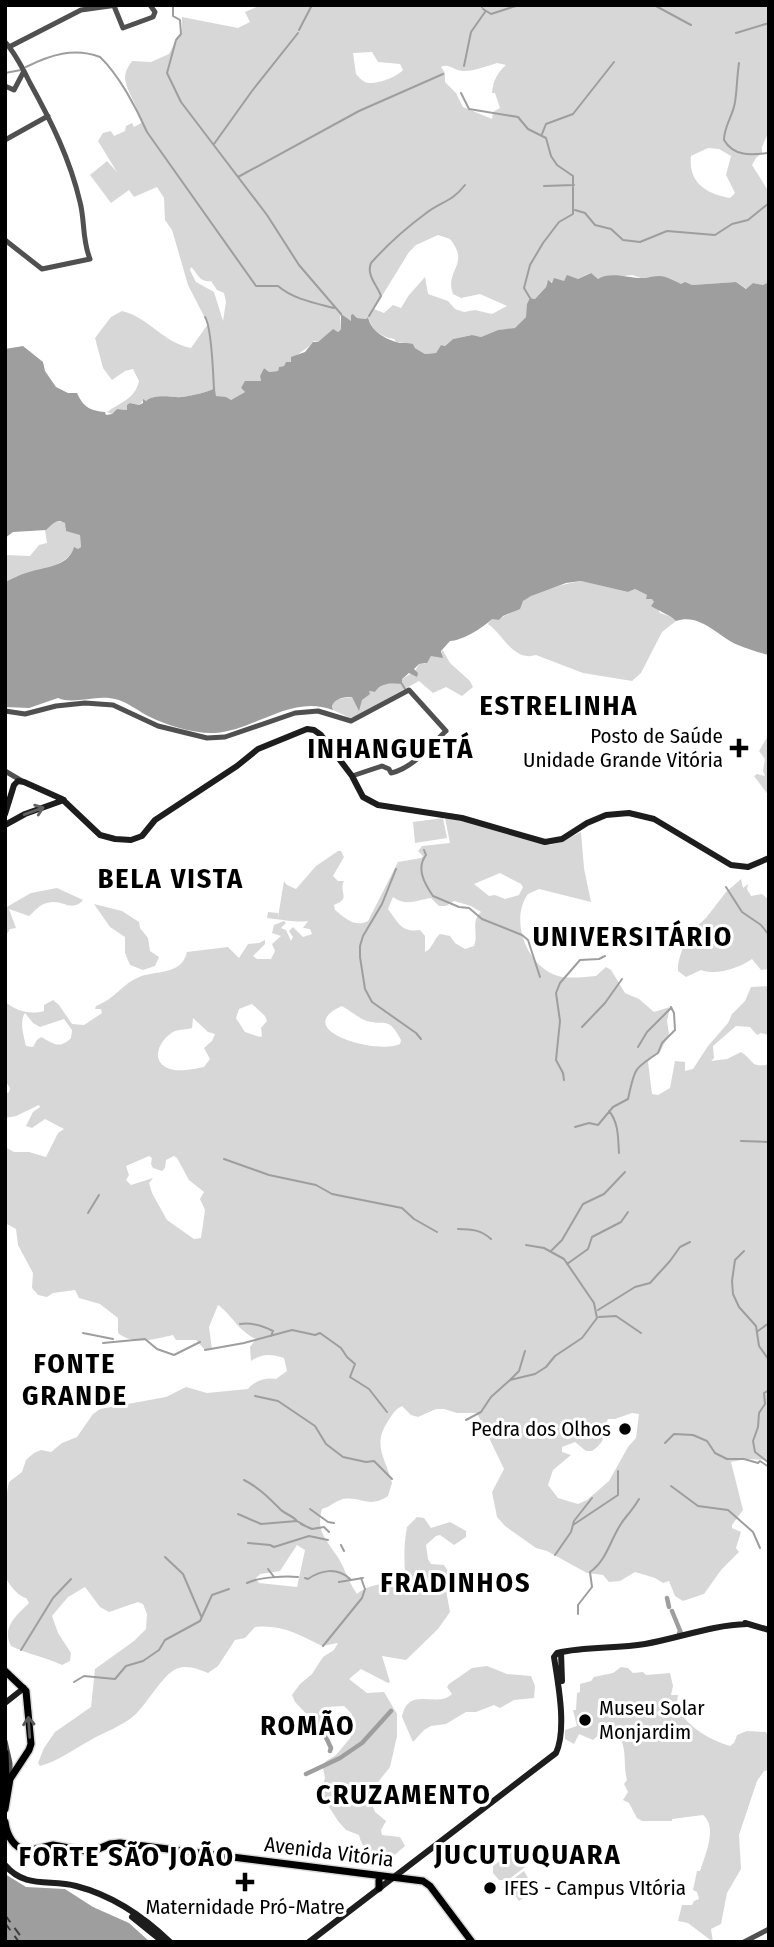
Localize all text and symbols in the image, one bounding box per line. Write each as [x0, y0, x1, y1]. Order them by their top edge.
district label: ESTRELINHA [479, 689, 639, 722]
place label: Posto de Saúde Unidade Grande Vitória [523, 723, 723, 773]
district label: INHANGUETÁ [308, 731, 474, 765]
marker: Posto de Saúde Unidade Grande Vitória [729, 738, 749, 758]
one-way arrow [23, 804, 45, 816]
district label: BELA VISTA [98, 862, 244, 895]
district label: UNIVERSITÁRIO [533, 919, 733, 953]
district label: FONTE GRANDE [22, 1347, 128, 1412]
place label: Pedra dos Olhos [471, 1416, 611, 1442]
marker: Pedra dos Olhos [617, 1421, 633, 1437]
district label: FRADINHOS [380, 1566, 532, 1599]
place label: Museu Solar Monjardim [599, 1695, 705, 1745]
district label: ROMÃO [260, 1709, 356, 1742]
marker: Museu Solar Monjardim [577, 1712, 593, 1728]
one-way arrow [22, 1716, 35, 1739]
district label: CRUZAMENTO [316, 1778, 492, 1811]
street label: Avenida Vitória [263, 1831, 395, 1873]
district label: JUCUTUQUARA [433, 1838, 622, 1871]
district label: FORTE SÃO JOÃO [19, 1840, 235, 1873]
marker: Maternidade Pró-Matre [235, 1872, 255, 1892]
place label: IFES - Campus VItória [504, 1875, 686, 1901]
marker: IFES - Campus VItória [482, 1880, 498, 1896]
place label: Maternidade Pró-Matre [145, 1894, 345, 1920]

